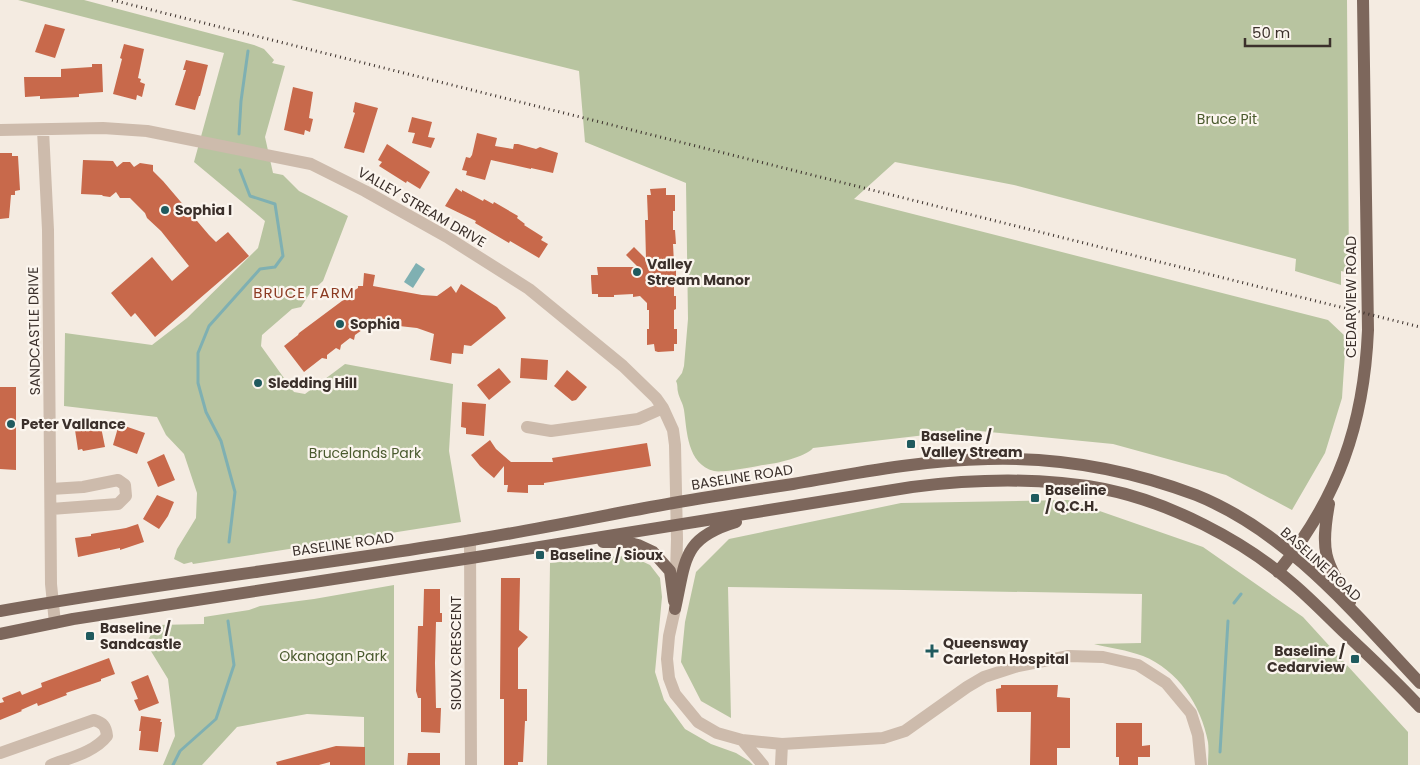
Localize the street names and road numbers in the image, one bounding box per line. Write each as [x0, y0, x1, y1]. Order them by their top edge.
street label: VALLEY STREAM DRIVE [354, 162, 490, 252]
street label: CEDARVIEW ROAD [1341, 236, 1361, 358]
street label: SANDCASTLE DRIVE [23, 266, 45, 396]
street label: BASELINE ROAD [690, 459, 794, 495]
street label: BASELINE ROAD [1276, 522, 1366, 606]
street label: BASELINE ROAD [291, 527, 395, 561]
street label: SIOUX CRESCENT [446, 595, 466, 710]

